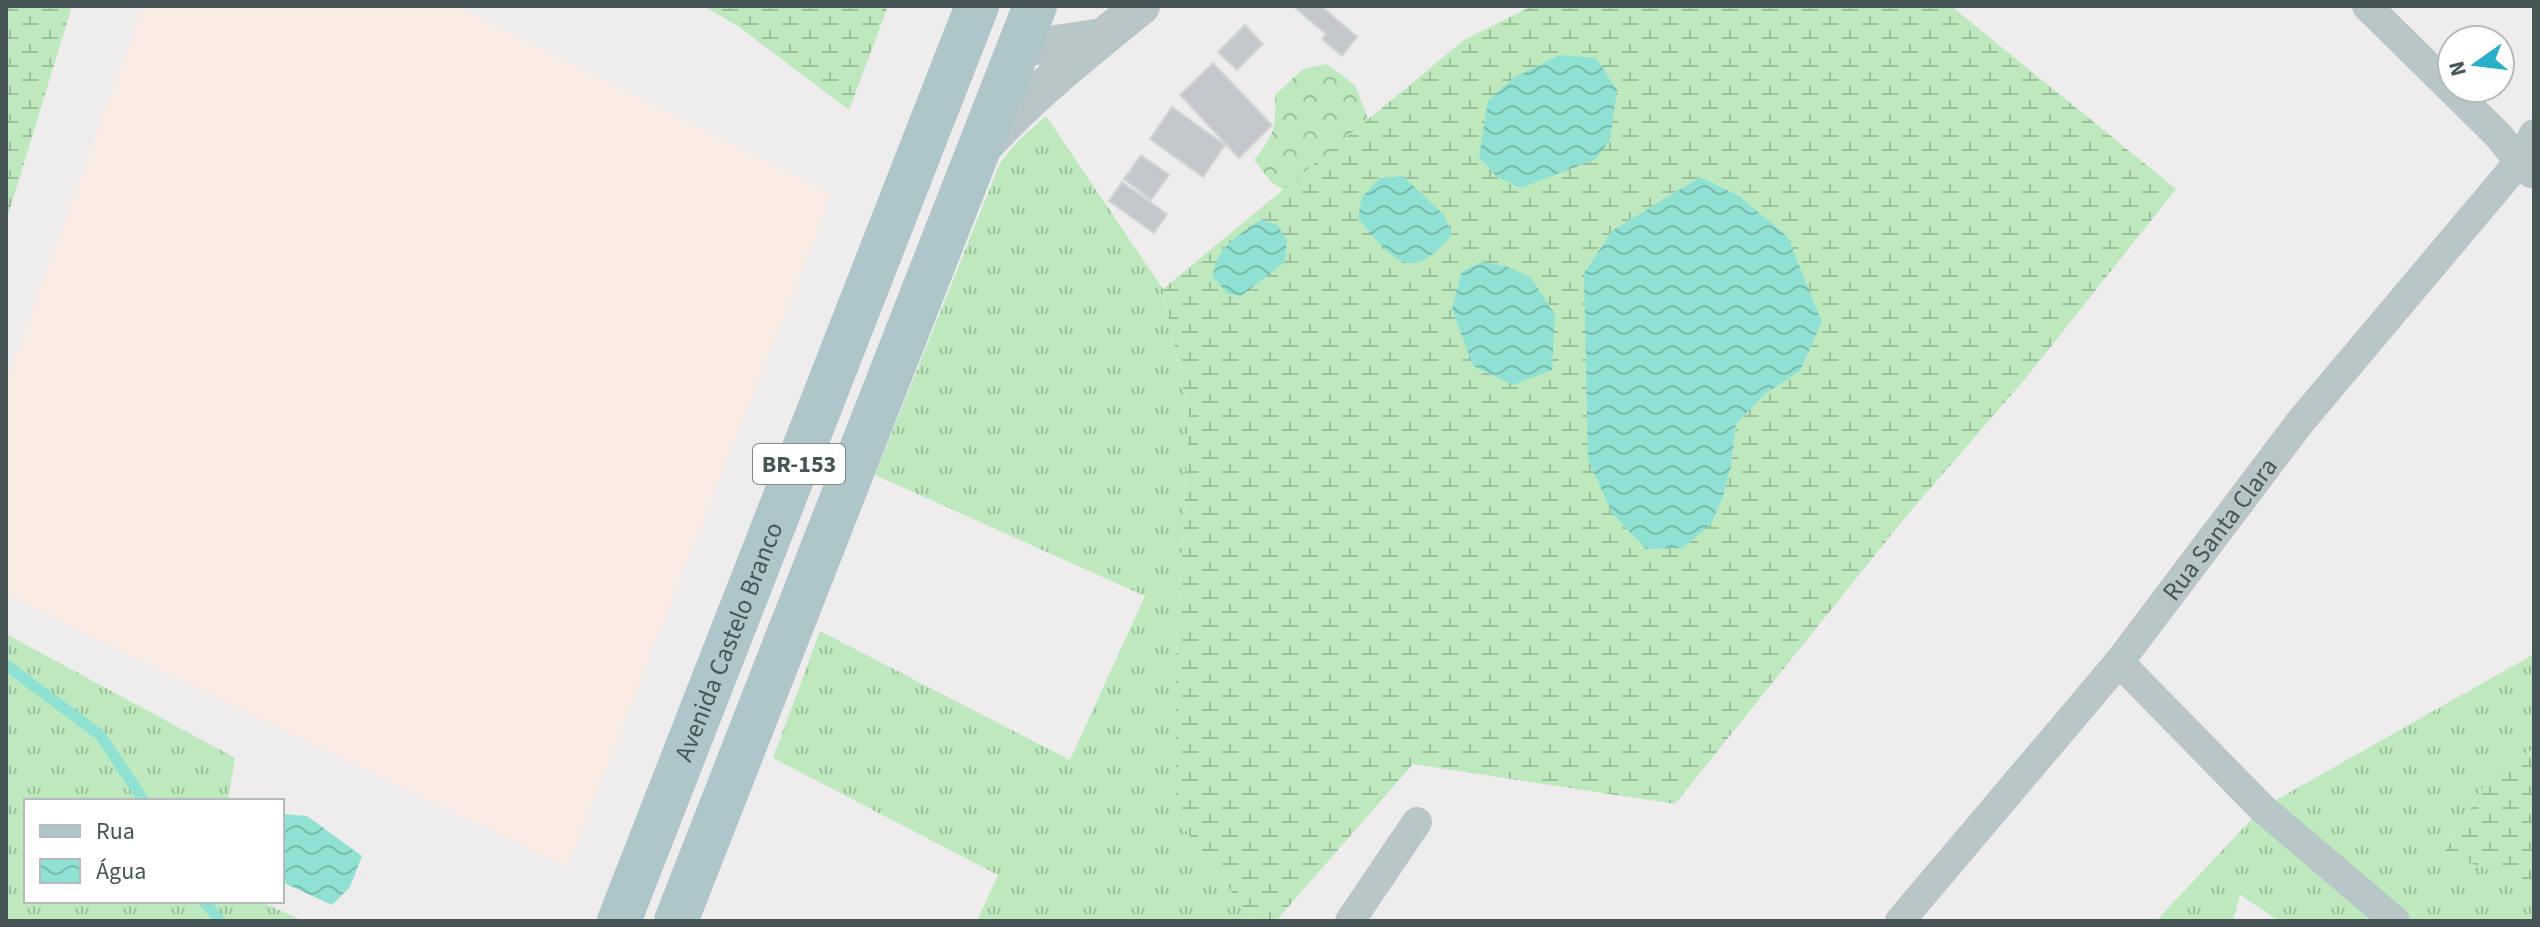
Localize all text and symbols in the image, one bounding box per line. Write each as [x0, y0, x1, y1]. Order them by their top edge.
north arrow [2436, 24, 2516, 104]
text: N [2440, 58, 2475, 80]
road number: BR-153 [753, 444, 845, 484]
street label: Rua Santa Clara [2154, 450, 2286, 609]
street label: Avenida Castelo Branco [665, 517, 792, 767]
legend [24, 799, 284, 903]
text: Rua [96, 814, 135, 849]
text: Água [96, 854, 146, 889]

